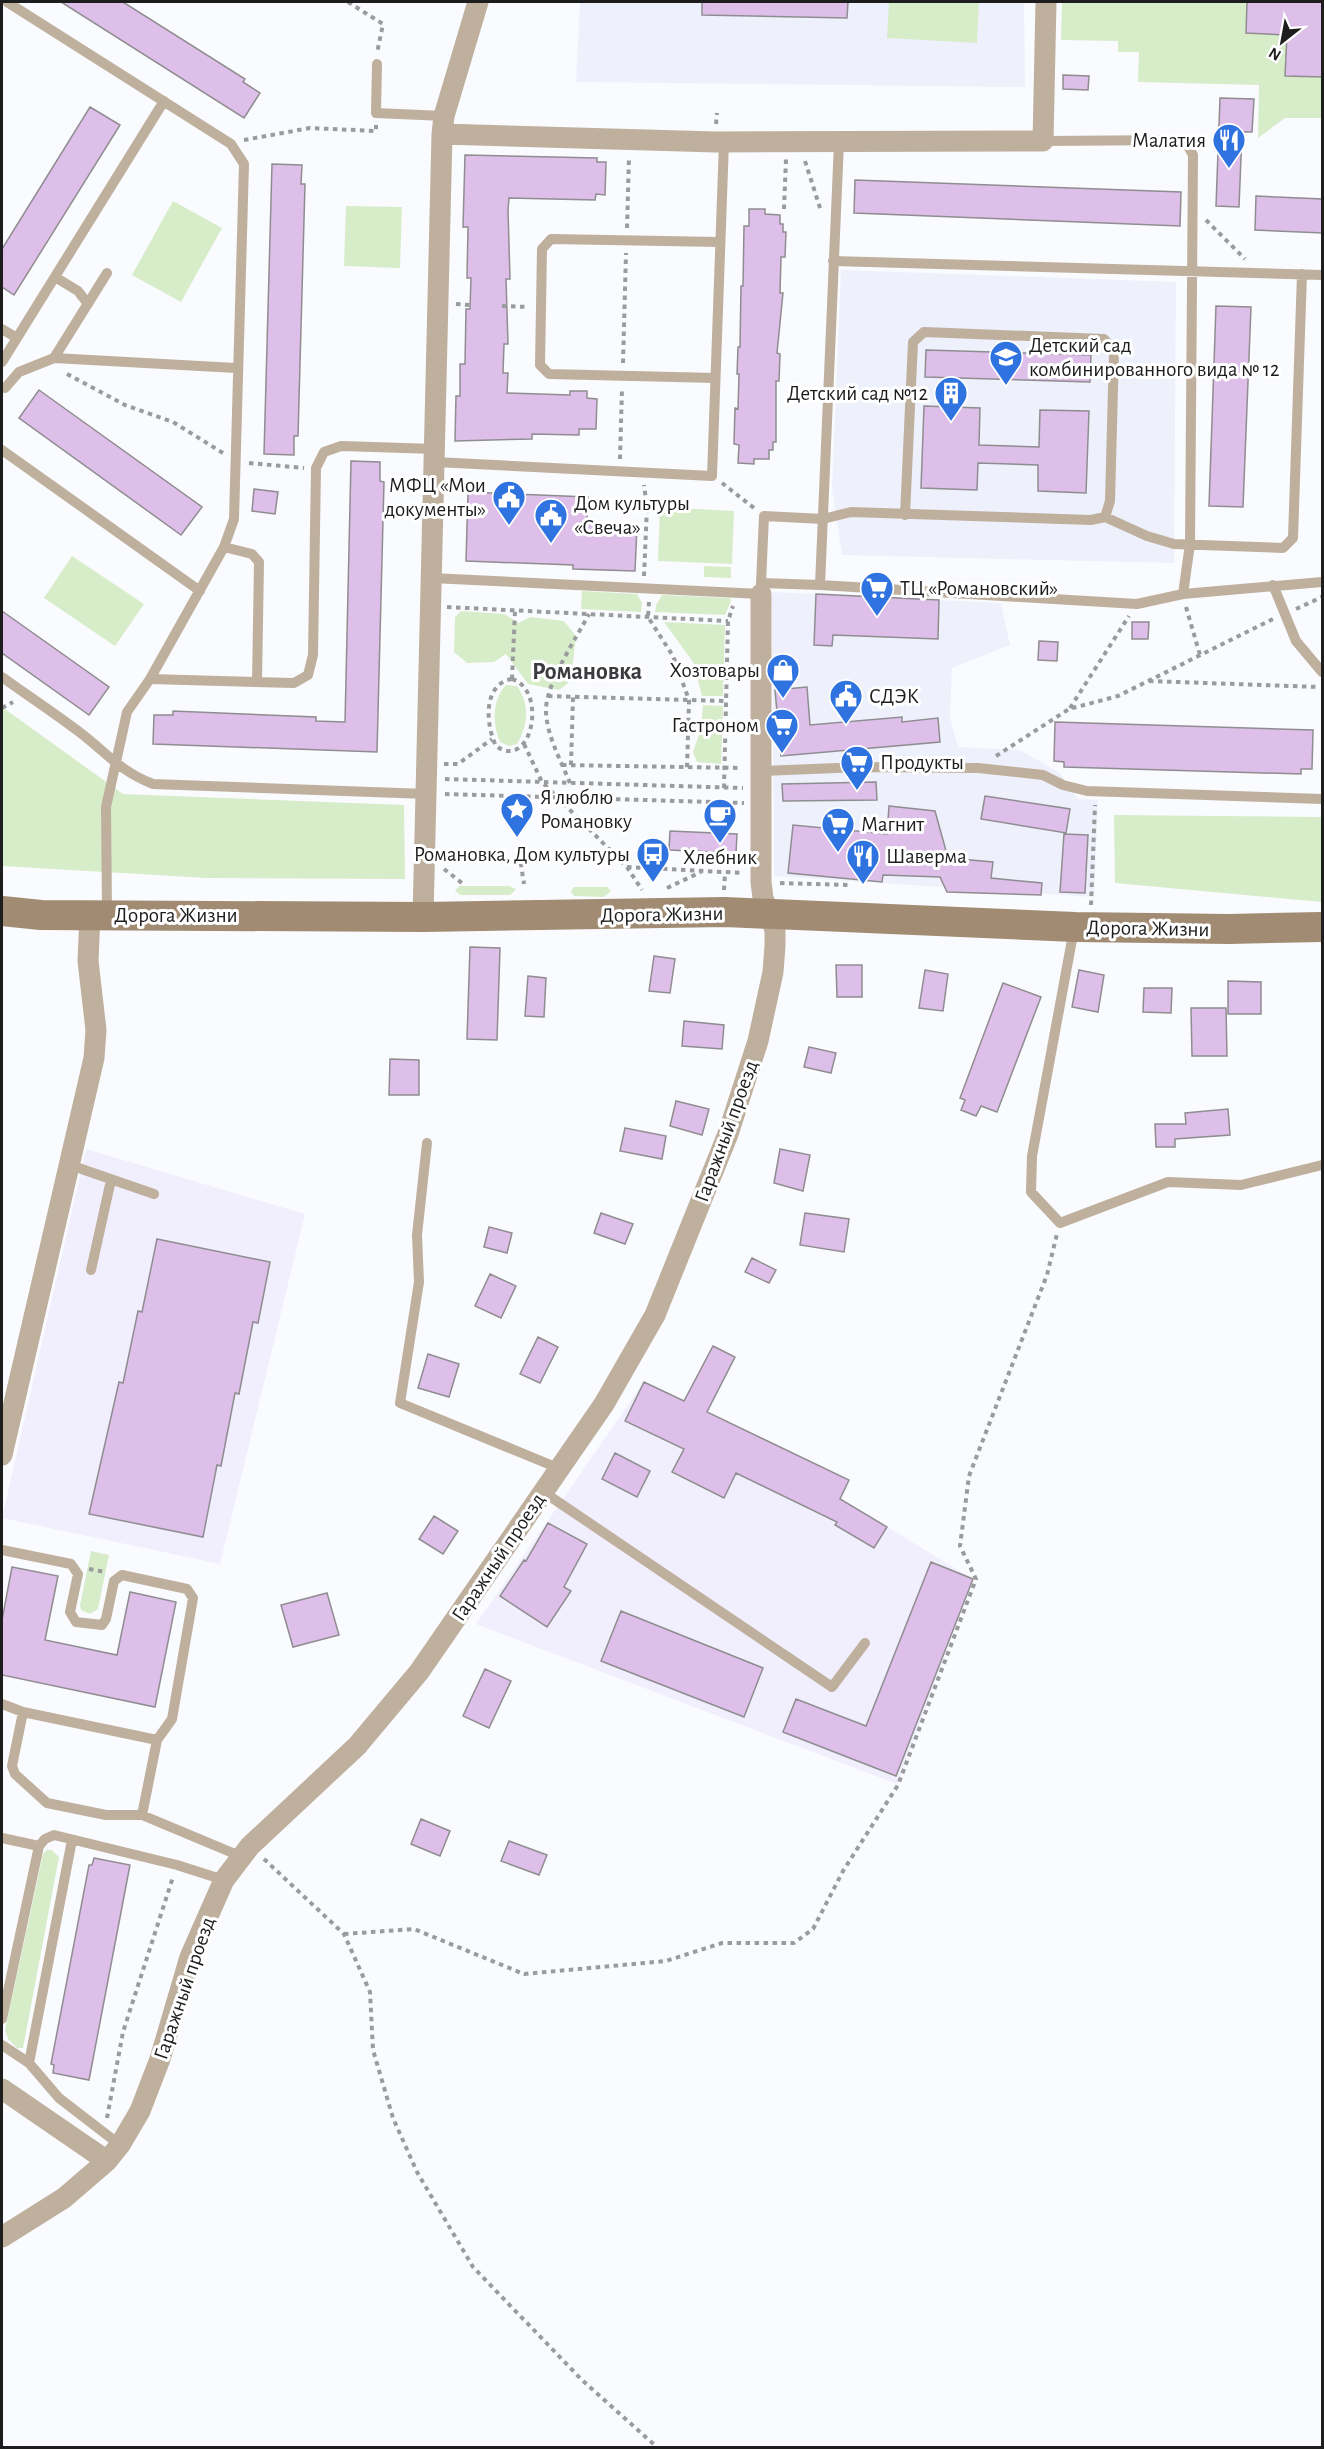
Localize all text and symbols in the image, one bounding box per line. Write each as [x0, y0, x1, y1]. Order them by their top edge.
north arrow [1252, 12, 1312, 72]
text: N [1266, 44, 1284, 64]
restaurant icon: Малатия [1211, 122, 1247, 169]
place label: Малатия [1132, 130, 1206, 151]
place label: Детский сад комбинированного вида № 12 [1029, 335, 1280, 380]
school or university icon: Детский сад комбинированного вида № 12 [988, 339, 1024, 386]
building icon: Детский сад №12 [933, 375, 969, 422]
place label: Детский сад №12 [787, 383, 928, 404]
place label: МФЦ «Мои документы» [385, 475, 486, 520]
public building icon: МФЦ «Мои документы» [491, 479, 527, 526]
place label: Дом культуры «Свеча» [574, 493, 690, 538]
public building icon: Дом культуры «Свеча» [533, 497, 569, 544]
supermarket icon: ТЦ «Романовский» [859, 570, 895, 617]
place label: ТЦ «Романовский» [900, 578, 1058, 599]
shop icon: Хозтовары [765, 652, 801, 699]
district label: Романовка [532, 660, 642, 684]
place label: Хозтовары [669, 660, 760, 681]
public building icon: СДЭК [828, 678, 864, 725]
place label: СДЭК [869, 686, 919, 707]
supermarket icon: Гастроном [764, 707, 800, 754]
place label: Гастроном [671, 715, 759, 736]
supermarket icon: Продукты [839, 744, 875, 791]
place label: Продукты [880, 752, 964, 773]
place label: Я люблю Романовку [540, 787, 632, 832]
place icon: Я люблю Романовку [499, 791, 535, 838]
cafe icon: Хлебник [702, 797, 738, 844]
supermarket icon: Магнит [820, 806, 856, 853]
place label: Магнит [861, 814, 925, 835]
bus stop icon: Романовка, Дом культуры [635, 836, 671, 883]
restaurant icon: Шаверма [845, 838, 881, 885]
place label: Романовка, Дом культуры [414, 844, 630, 865]
place label: Шаверма [886, 846, 967, 867]
place label: Хлебник [683, 847, 757, 868]
street label: Дорога Жизни [600, 903, 724, 926]
street label: Дорога Жизни [114, 905, 238, 926]
street label: Дорога Жизни [1086, 917, 1210, 940]
street label: Гаражный проезд [691, 1057, 762, 1205]
street label: Гаражный проезд [448, 1489, 549, 1625]
street label: Гаражный проезд [150, 1914, 219, 2062]

